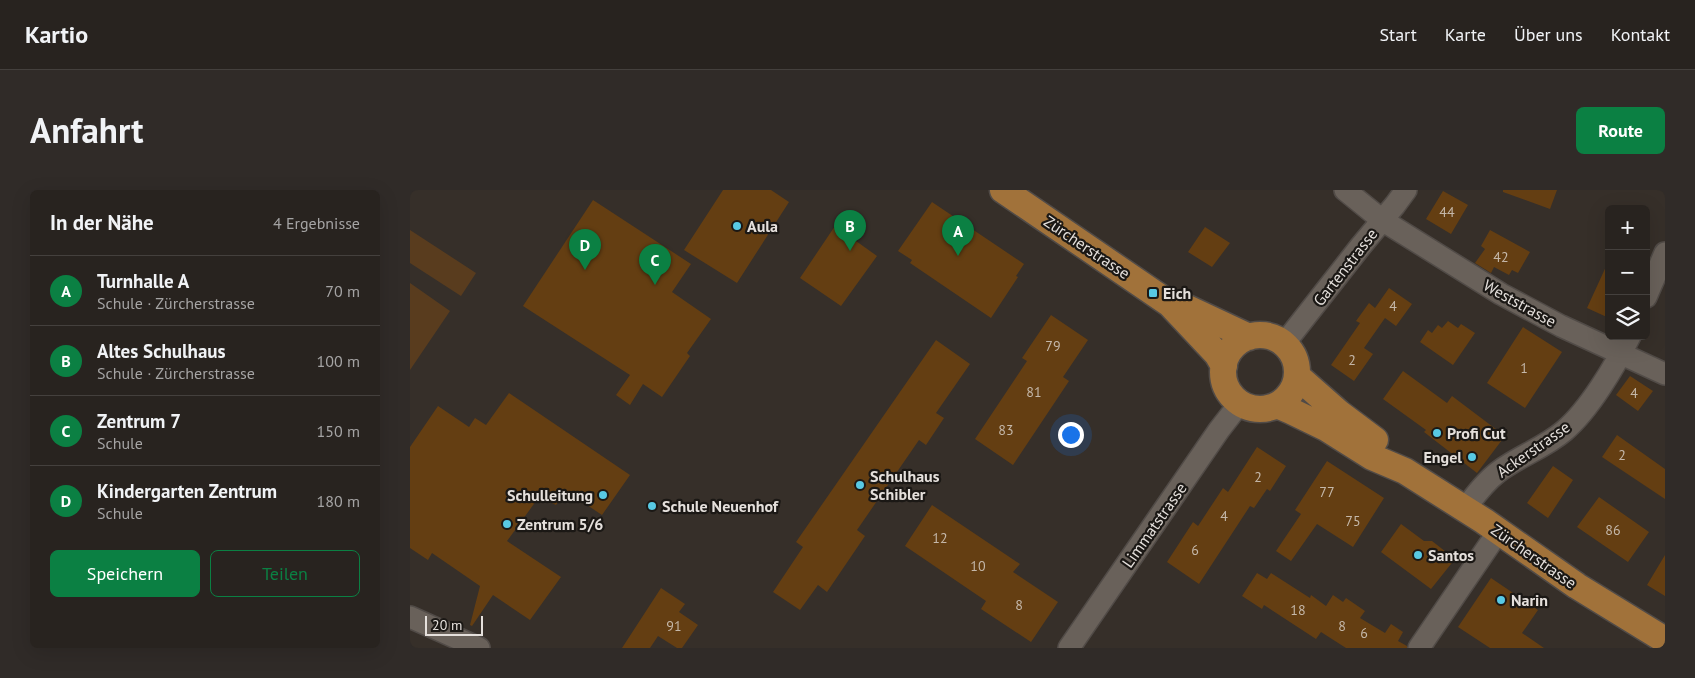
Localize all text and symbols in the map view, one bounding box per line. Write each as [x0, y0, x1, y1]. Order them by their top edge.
text: Kartio [25, 19, 88, 50]
text: Start [1379, 23, 1417, 46]
text: Karte [1445, 23, 1486, 46]
text: Über uns [1514, 23, 1583, 46]
text: Kontakt [1611, 23, 1670, 46]
text: Anfahrt [30, 107, 143, 153]
button: Route [1576, 107, 1665, 154]
house number: 44 [1439, 203, 1455, 221]
map controls [1605, 205, 1650, 340]
button: + [1605, 205, 1650, 250]
text: In der Nähe [50, 209, 154, 236]
pin: B [834, 210, 866, 251]
street label: Zürcherstrasse [1040, 211, 1134, 283]
text: 4 Ergebnisse [273, 213, 360, 233]
pin: A [942, 215, 974, 256]
place label: Aula [747, 216, 778, 236]
marker: Aula [731, 220, 743, 232]
street label: Gartenstrasse [1309, 224, 1381, 310]
pin: D [569, 229, 601, 270]
pin: C [639, 244, 671, 285]
house number: 42 [1493, 248, 1509, 266]
button: − [1605, 250, 1650, 295]
text: Turnhalle A [97, 269, 189, 293]
street label: Weststrasse [1480, 275, 1560, 331]
text: A [61, 281, 71, 301]
text: 70 m [325, 281, 360, 301]
place label: Eich [1163, 283, 1191, 303]
marker: Eich [1147, 287, 1159, 299]
text: Schule · Zürcherstrasse [97, 293, 255, 313]
button: layers [1605, 295, 1650, 340]
house number: 4 [1389, 297, 1397, 315]
house number: 79 [1045, 337, 1061, 355]
text: Altes Schulhaus [97, 339, 226, 363]
text: B [61, 351, 71, 371]
text: 100 m [317, 351, 360, 371]
house number: 2 [1348, 351, 1356, 369]
house number: 1 [1520, 359, 1528, 377]
text: Schule · Zürcherstrasse [97, 363, 255, 383]
house number: 81 [1026, 383, 1042, 401]
house number: 4 [1630, 384, 1638, 402]
text: Zentrum 7 [97, 409, 181, 433]
street label: Ackerstrasse [1493, 417, 1573, 481]
text: C [62, 421, 70, 441]
text: 150 m [317, 421, 360, 441]
house number: 83 [998, 421, 1014, 439]
your location [1058, 422, 1084, 448]
place label: Profi Cut [1447, 423, 1506, 443]
marker: Profi Cut [1431, 427, 1443, 439]
text: Schule [97, 433, 143, 453]
house number: 2 [1618, 446, 1626, 464]
place label: Engel [1424, 447, 1462, 467]
marker: Engel [1466, 451, 1478, 463]
place label: Schulhaus Schibler [870, 466, 940, 504]
house number: 2 [1254, 468, 1262, 486]
text: Kindergarten Zentrum [97, 479, 277, 503]
marker: Schulhaus Schibler [854, 479, 866, 491]
street label: Limmatstrasse [1117, 479, 1191, 571]
house number: 77 [1319, 483, 1335, 501]
place label: Schulleitung [507, 485, 593, 505]
marker: Schulleitung [597, 489, 609, 501]
text: D [61, 491, 71, 511]
text: 180 m [317, 491, 360, 511]
place label: Schule Neuenhof [662, 496, 779, 516]
marker: Schule Neuenhof [646, 500, 658, 512]
text: Schule [97, 503, 143, 523]
house number: 4 [1220, 507, 1228, 525]
house number: 75 [1345, 512, 1361, 530]
place label: Zentrum 5/6 [517, 514, 603, 534]
marker: Zentrum 5/6 [501, 518, 513, 530]
street label: Zürcherstrasse [1488, 519, 1580, 593]
house number: 86 [1605, 521, 1621, 539]
house number: 12 [932, 529, 948, 547]
house number: 6 [1191, 541, 1199, 559]
place label: Santos [1428, 545, 1474, 565]
marker: Santos [1412, 549, 1424, 561]
button: Speichern [50, 550, 200, 597]
button: Teilen [210, 550, 360, 597]
house number: 10 [970, 557, 986, 575]
place label: Narin [1511, 590, 1548, 610]
marker: Narin [1495, 594, 1507, 606]
house number: 8 [1015, 596, 1023, 614]
house number: 18 [1290, 601, 1306, 619]
scale bar [425, 613, 482, 636]
text: 20 m [432, 616, 462, 634]
house number: 91 [666, 617, 682, 635]
house number: 8 [1338, 617, 1346, 635]
house number: 6 [1360, 624, 1368, 642]

